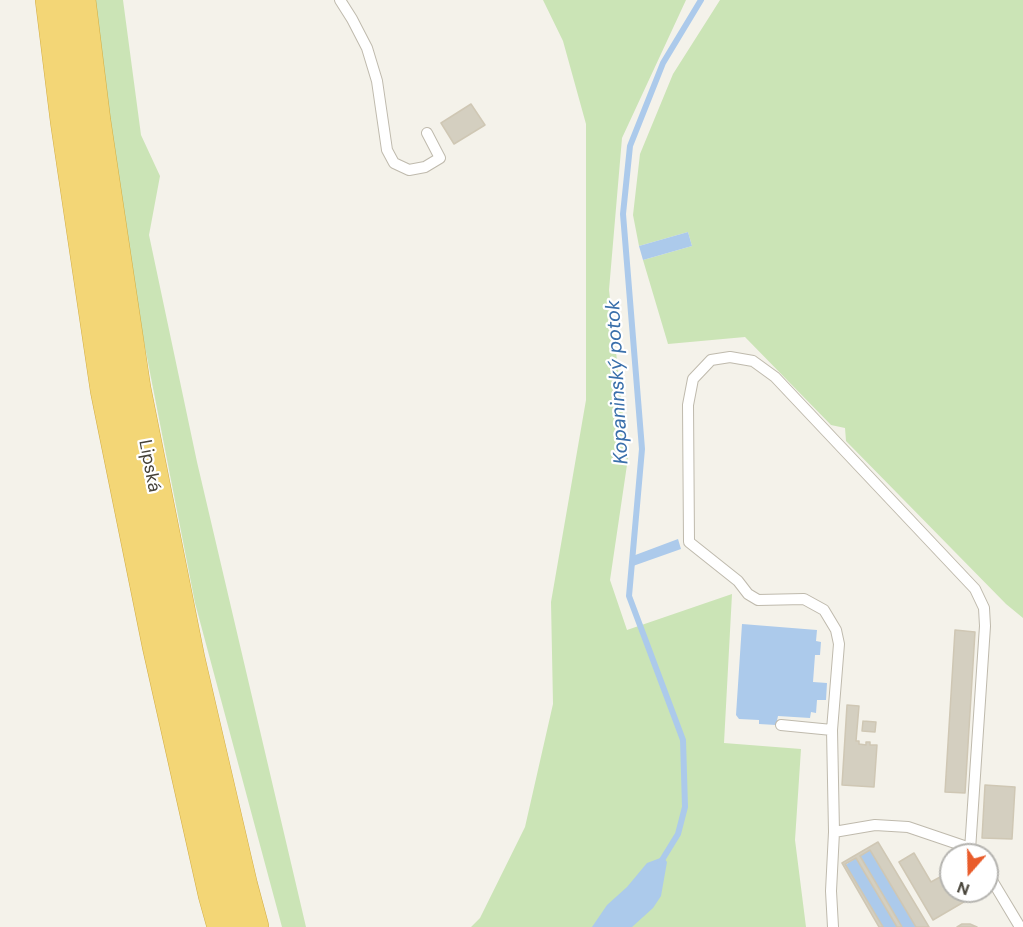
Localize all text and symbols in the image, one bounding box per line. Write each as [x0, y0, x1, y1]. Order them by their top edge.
water label: Kopaninský potok [602, 299, 634, 465]
street label: Lipská [133, 438, 165, 494]
north arrow [939, 843, 999, 903]
text: N [954, 877, 972, 900]

